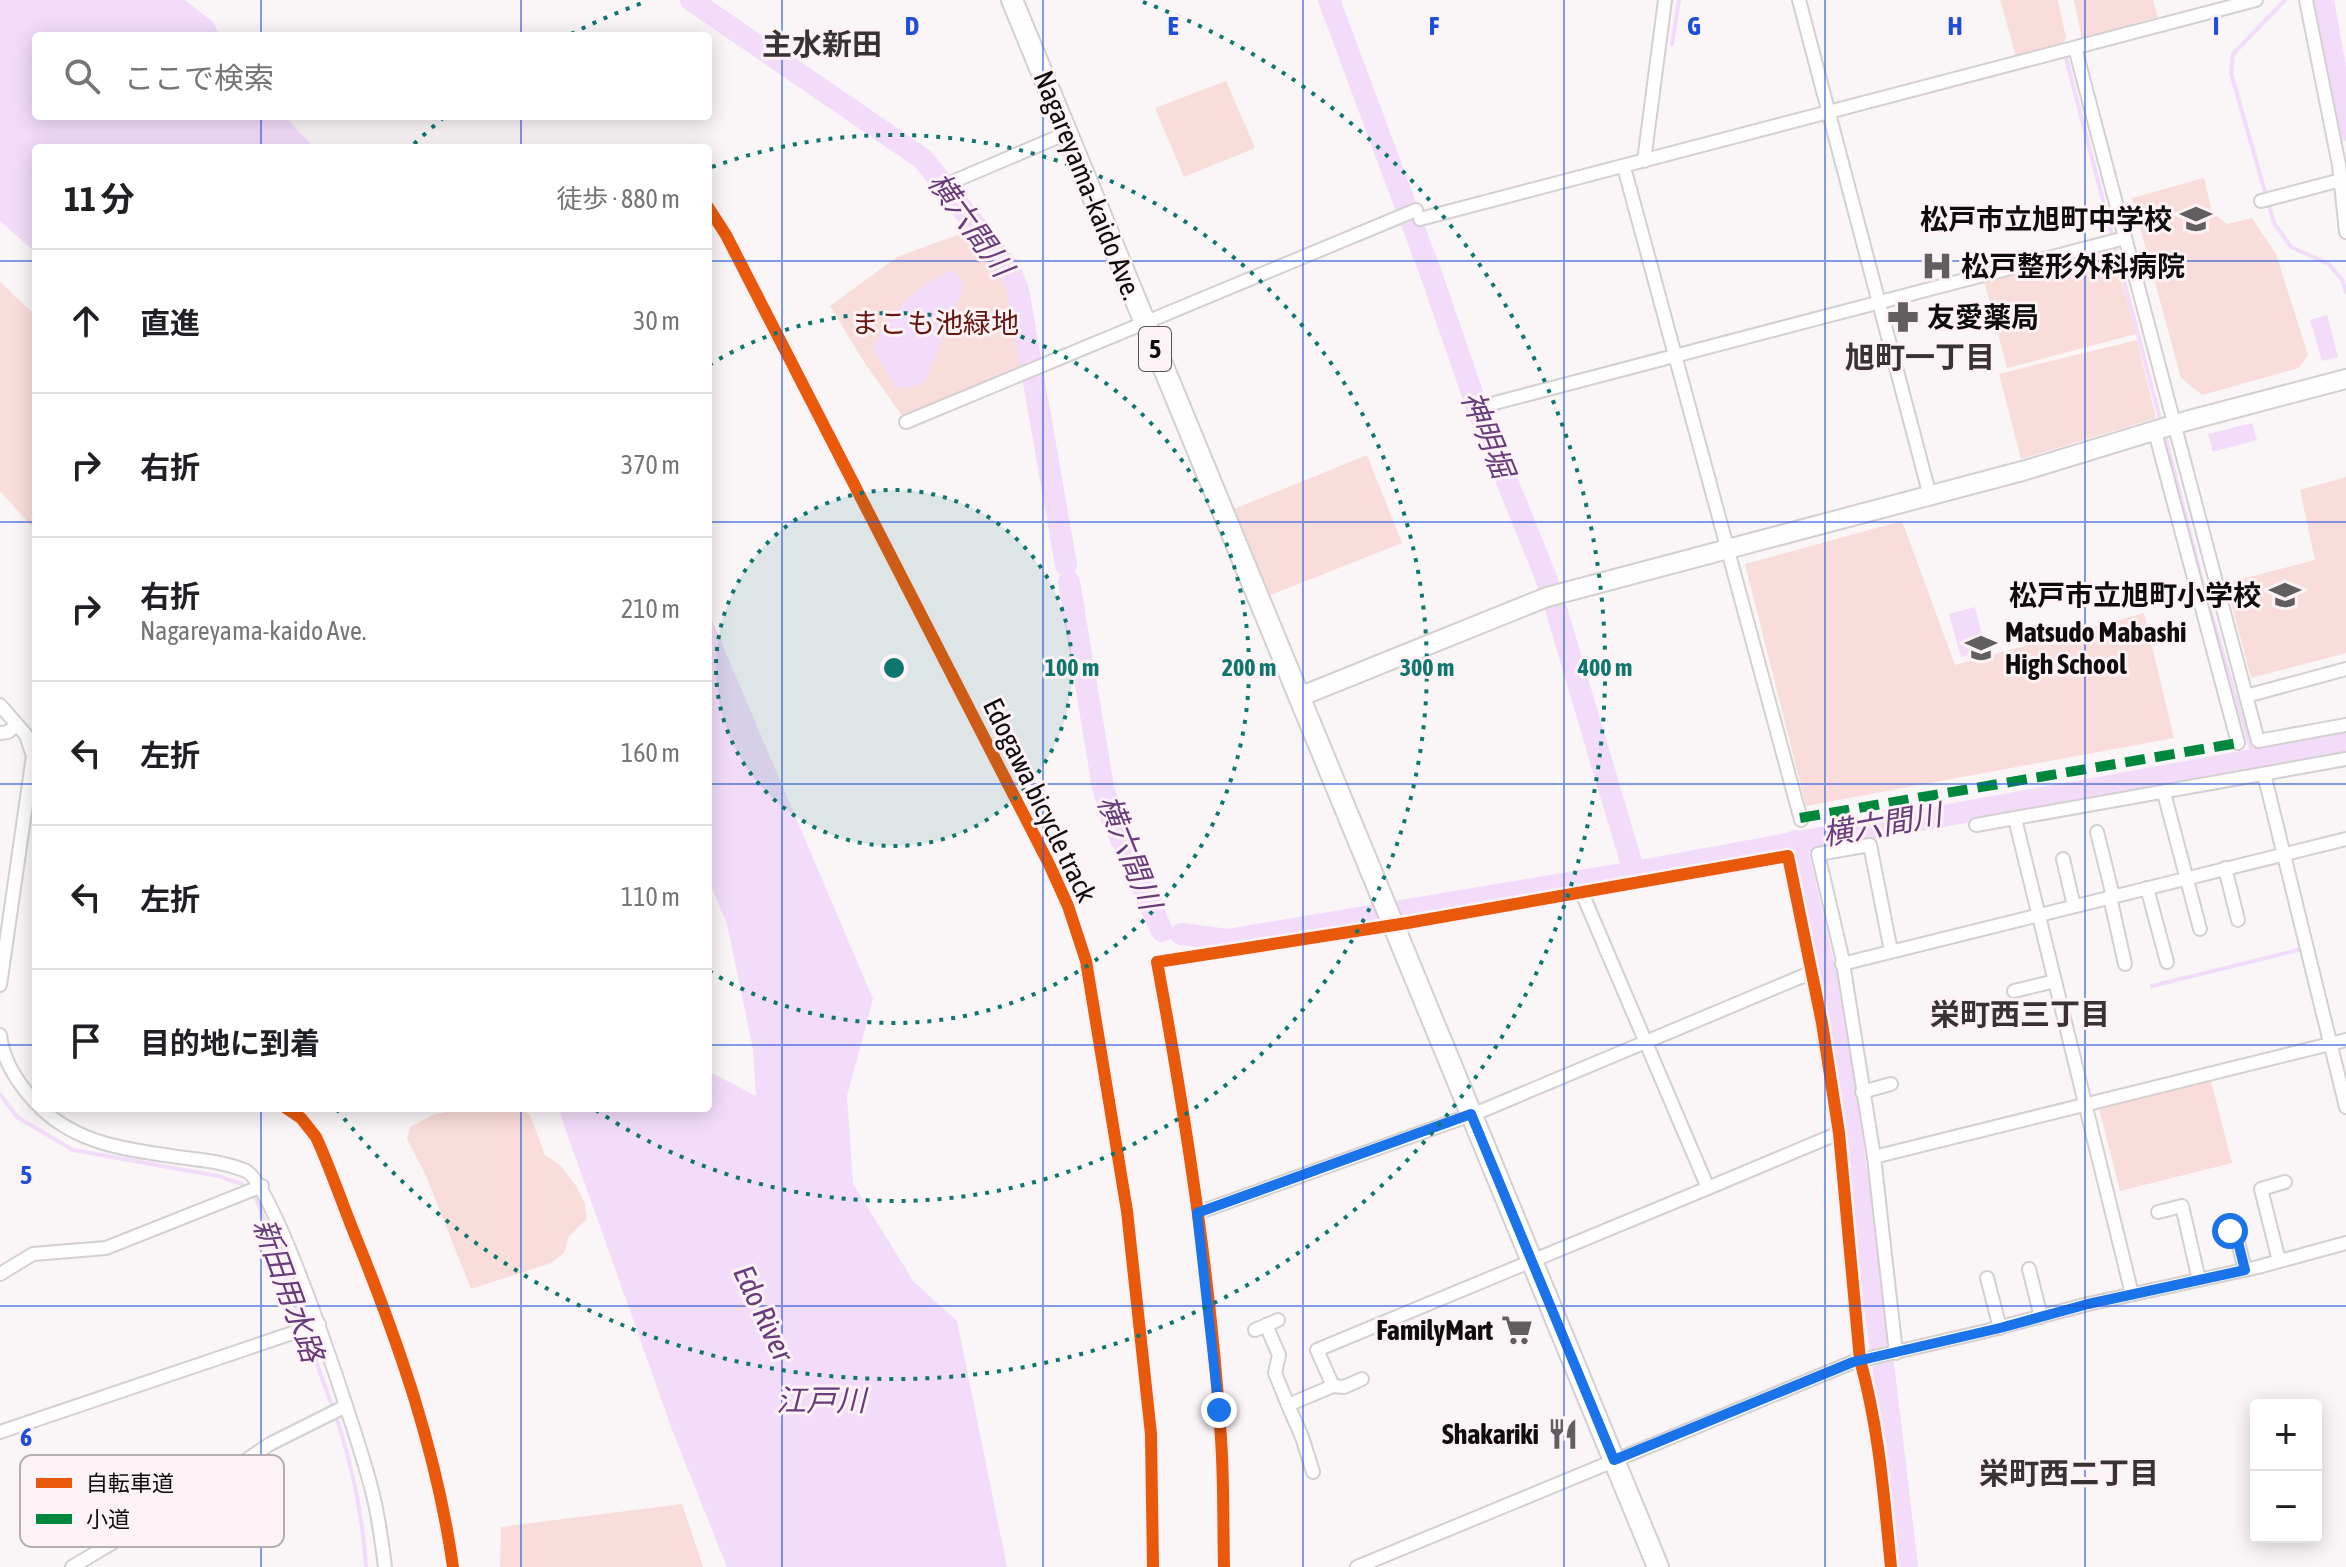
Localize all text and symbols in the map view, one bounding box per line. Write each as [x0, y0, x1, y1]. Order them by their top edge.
text: D [905, 11, 919, 41]
text: E [1167, 11, 1179, 41]
text: F [1429, 11, 1440, 41]
text: G [1687, 11, 1701, 41]
text: H [1947, 11, 1963, 41]
text: I [2213, 11, 2219, 41]
district label: 主水新田 [762, 27, 882, 61]
search box [32, 32, 712, 120]
icon: search [60, 54, 104, 98]
text: ここで検索 [124, 61, 274, 95]
street label: Nagareyama-kaido Ave. [1027, 66, 1149, 304]
water label: 横六間川 [922, 165, 1022, 285]
text: 11 分 [64, 179, 135, 218]
text: 徒歩 · 880 m [556, 184, 680, 214]
school or university icon: 松戸市立旭町中学校 [2179, 202, 2213, 236]
place label: 松戸市立旭町中学校 [1920, 203, 2172, 235]
hospital icon: 松戸整形外科病院 [1920, 249, 1954, 283]
place label: 松戸整形外科病院 [1961, 250, 2185, 282]
icon: ahead [64, 299, 108, 343]
pharmacy icon: 友愛薬局 [1886, 300, 1920, 334]
place label: 友愛薬局 [1927, 301, 2039, 333]
text: 直進 [140, 306, 200, 340]
text: 30 m [633, 306, 680, 336]
park label: まこも池緑地 [851, 307, 1019, 339]
road number: 5 [1139, 327, 1171, 371]
district label: 旭町一丁目 [1845, 340, 1995, 374]
water label: 神明堀 [1455, 386, 1522, 486]
icon: right [64, 443, 108, 487]
text: 右折 [140, 450, 200, 484]
text: 370 m [621, 450, 680, 480]
school or university icon: 松戸市立旭町小学校 [2268, 578, 2302, 612]
text: 右折 [140, 579, 200, 613]
place label: 松戸市立旭町小学校 [2009, 579, 2261, 611]
icon: right [64, 587, 108, 631]
text: 210 m [621, 594, 680, 624]
text: Nagareyama-kaido Ave. [140, 616, 367, 646]
place label: Matsudo Mabashi High School [2005, 616, 2187, 680]
school or university icon: Matsudo Mabashi High School [1964, 631, 1998, 665]
centre of rings [880, 654, 908, 682]
text: 100 m [1045, 654, 1099, 681]
text: 200 m [1222, 654, 1276, 681]
text: 300 m [1400, 654, 1454, 681]
text: 400 m [1577, 654, 1632, 681]
street label: Edogawa bicycle track [977, 693, 1103, 907]
icon: left [64, 731, 108, 775]
text: 左折 [140, 738, 200, 772]
text: 160 m [621, 738, 680, 768]
water label: 横六間川 [1092, 790, 1169, 917]
water label: 横六間川 [1820, 796, 1947, 851]
icon: left [64, 875, 108, 919]
text: 左折 [140, 882, 200, 916]
text: 110 m [621, 882, 680, 912]
district label: 栄町西三丁目 [1930, 997, 2110, 1031]
icon: arrive [64, 1019, 108, 1063]
text: 目的地に到着 [140, 1026, 320, 1060]
text: 5 [20, 1160, 32, 1190]
route start [2212, 1213, 2248, 1249]
water label: 新田用水路 [247, 1214, 332, 1369]
water label: Edo River [727, 1260, 801, 1367]
supermarket icon: FamilyMart [1500, 1313, 1534, 1347]
place label: FamilyMart [1376, 1314, 1493, 1346]
water label: 江戸川 [776, 1383, 869, 1417]
route end [1201, 1392, 1237, 1428]
map controls [2250, 1399, 2322, 1543]
button: + [2250, 1399, 2322, 1471]
restaurant icon: Shakariki [1546, 1417, 1580, 1451]
place label: Shakariki [1442, 1418, 1539, 1450]
text: 6 [20, 1422, 32, 1452]
legend [20, 1455, 284, 1547]
district label: 栄町西二丁目 [1979, 1456, 2159, 1490]
text: 自転車道 [86, 1470, 174, 1496]
button: − [2250, 1471, 2322, 1543]
text: 小道 [86, 1506, 130, 1532]

